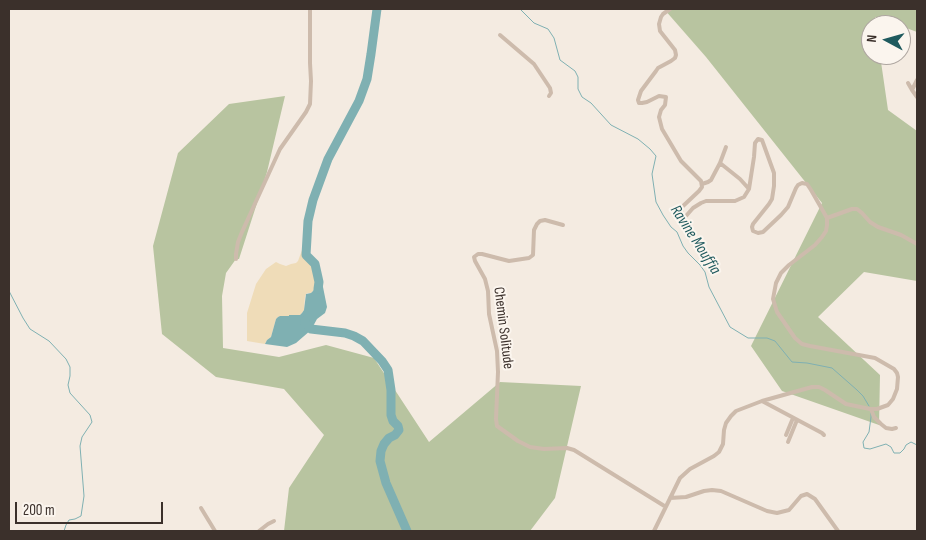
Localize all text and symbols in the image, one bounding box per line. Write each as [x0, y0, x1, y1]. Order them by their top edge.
north arrow [861, 15, 911, 65]
text: N [863, 34, 880, 43]
water label: Ravine Mouffia [666, 202, 724, 278]
street label: Chemin Solitude [489, 286, 517, 370]
scale bar [18, 492, 165, 524]
text: 200 m [23, 501, 55, 520]

